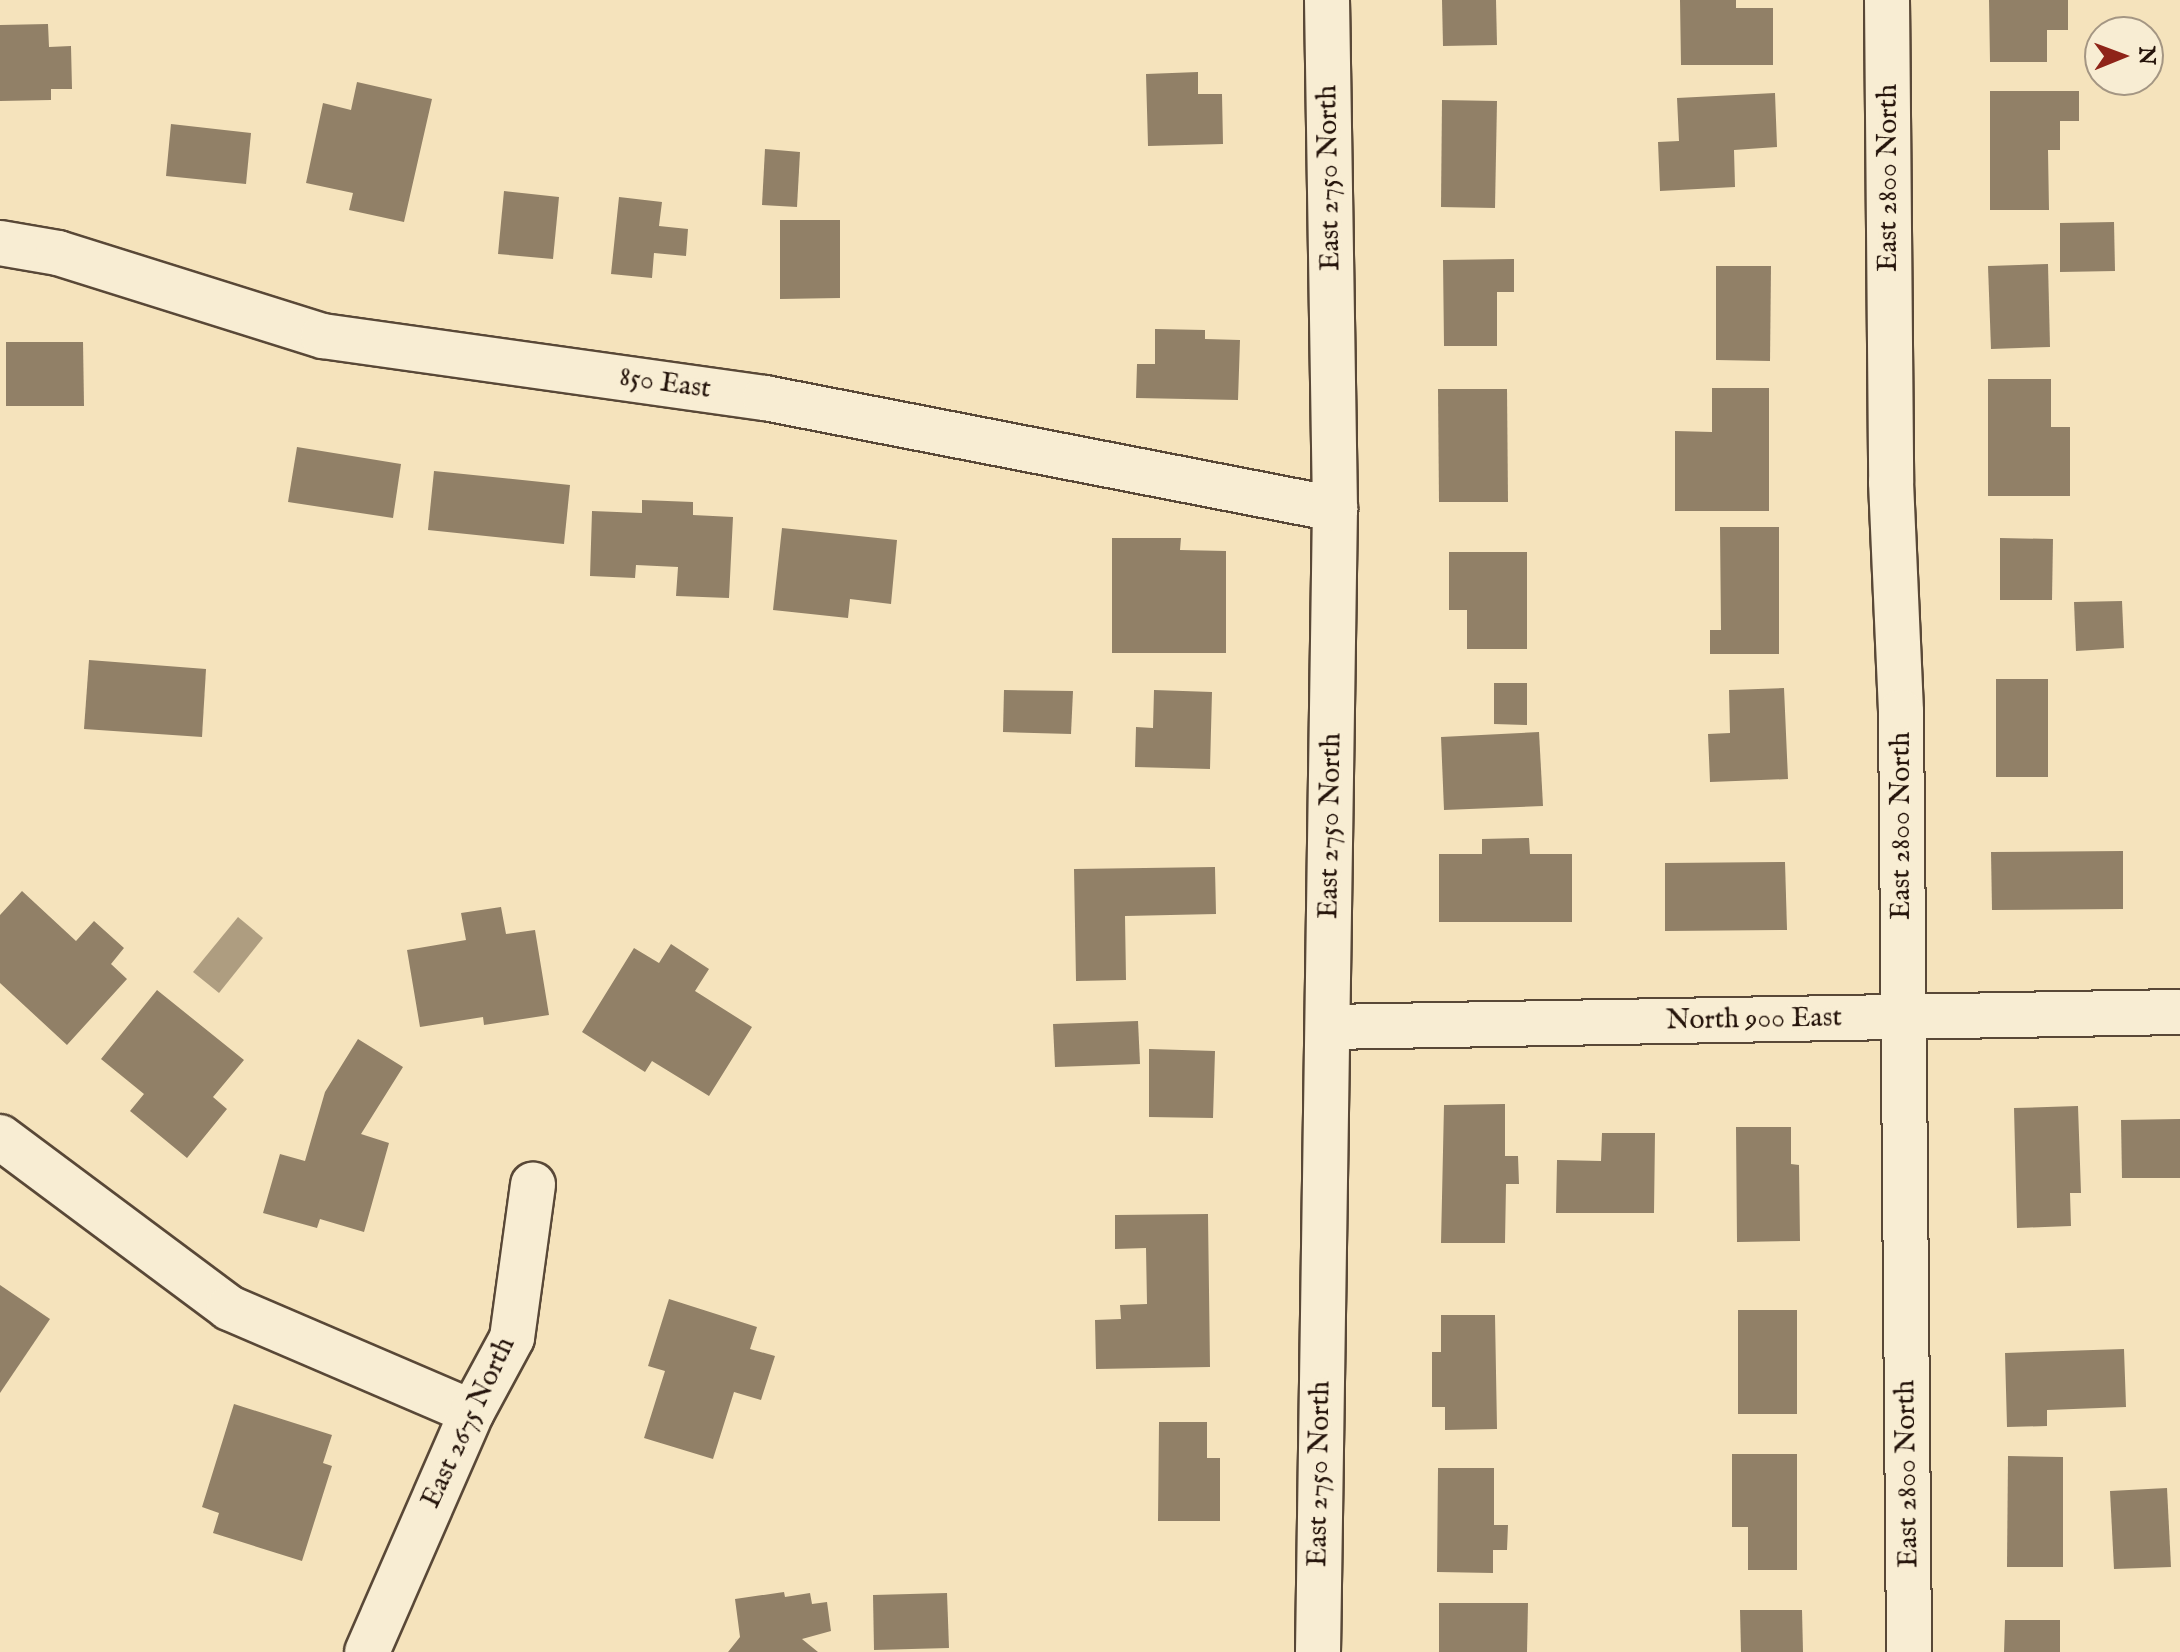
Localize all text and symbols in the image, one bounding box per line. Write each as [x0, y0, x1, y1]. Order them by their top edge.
north arrow [2084, 16, 2164, 96]
text: N [2132, 46, 2160, 65]
street label: East 2800 North [1872, 84, 1906, 272]
street label: East 2750 North [1312, 85, 1348, 271]
street label: 850 East [617, 361, 713, 407]
street label: East 2800 North [1885, 732, 1919, 920]
street label: East 2750 North [1313, 733, 1349, 919]
street label: North 900 East [1666, 1002, 1842, 1038]
street label: East 2675 North [415, 1332, 523, 1514]
street label: East 2800 North [1890, 1380, 1926, 1568]
street label: East 2750 North [1302, 1381, 1338, 1567]

